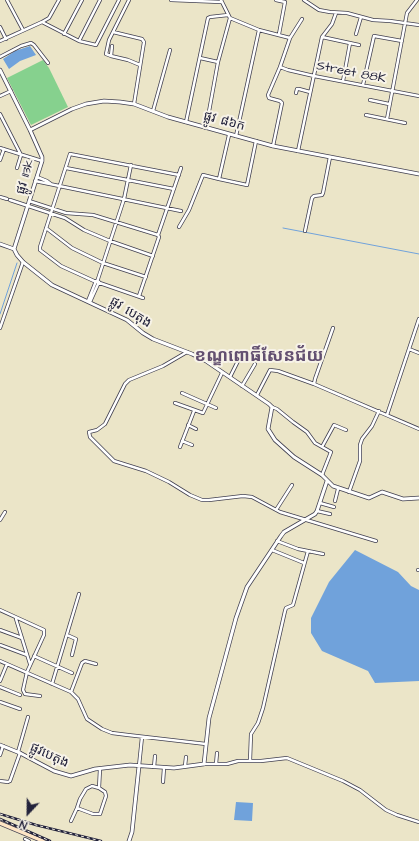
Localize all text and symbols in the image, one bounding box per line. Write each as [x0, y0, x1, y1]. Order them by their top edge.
street label: Street 88K [315, 59, 387, 87]
street label: ផ្លូវ ៨៦ក [201, 109, 247, 135]
street label: ផ្លូវ 113k [14, 158, 38, 196]
street label: ផ្លូវ បេតុង [106, 294, 154, 332]
district label: ខណ្ឌពោធិ៍សែនជ័យ [195, 347, 323, 367]
street label: ផ្លូវបេតុង [27, 740, 71, 772]
north arrow [8, 793, 48, 833]
text: N [17, 816, 29, 833]

